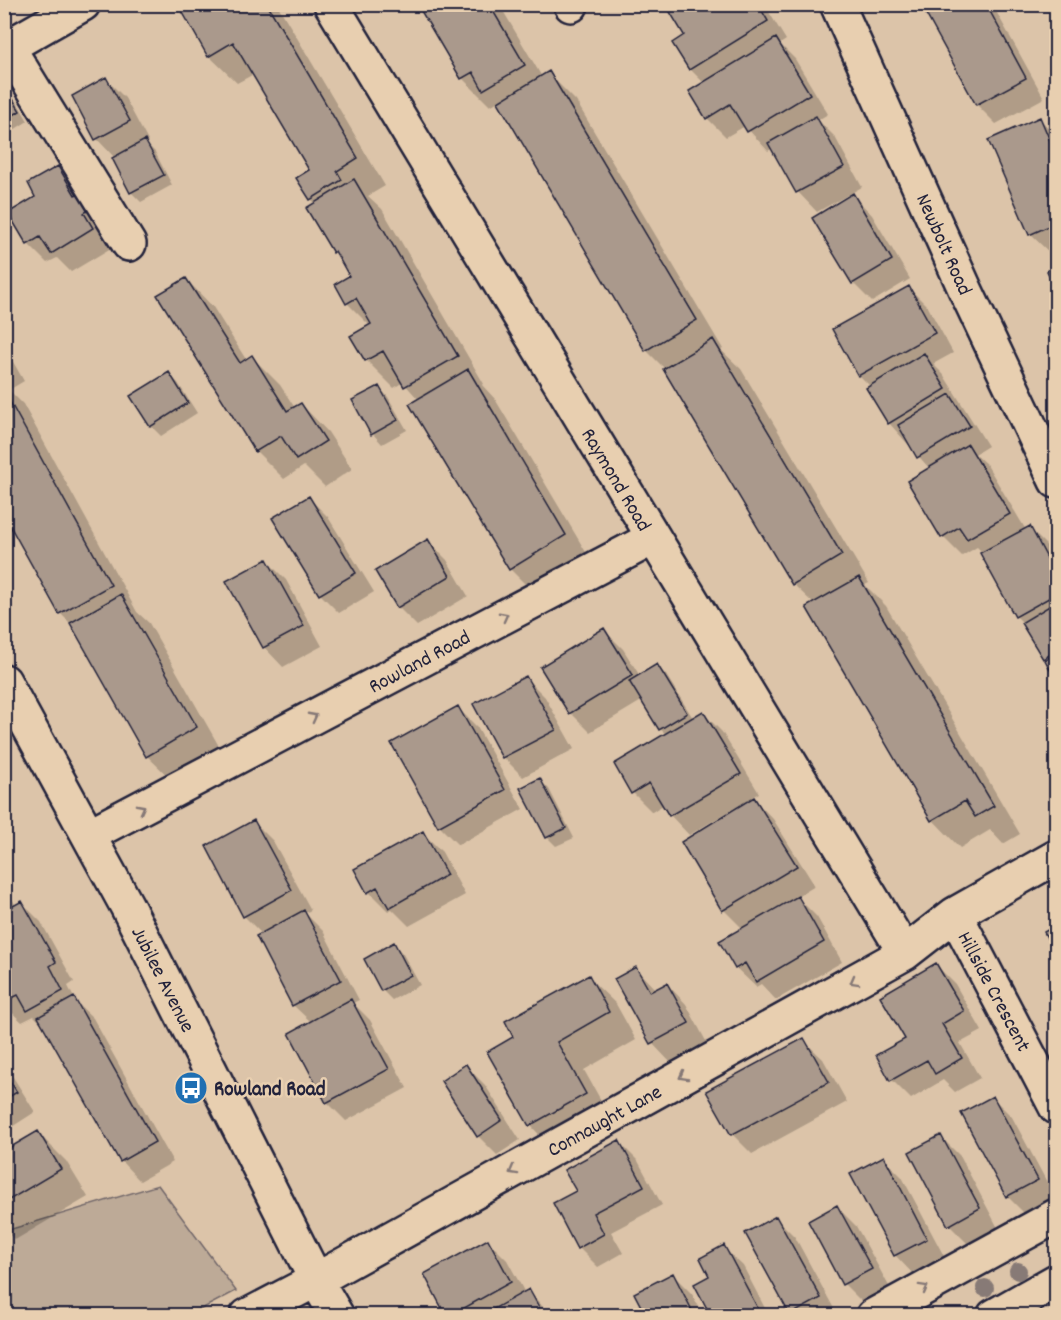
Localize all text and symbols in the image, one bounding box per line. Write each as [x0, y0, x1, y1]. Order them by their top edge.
street label: Newbolt Road [907, 190, 978, 301]
street label: Raymond Road [572, 423, 657, 538]
one-way arrow [498, 612, 508, 623]
street label: Rowland Road [364, 624, 477, 703]
one-way arrow [307, 713, 318, 724]
one-way arrow [135, 804, 145, 815]
street label: Jubilee Avenue [122, 922, 201, 1039]
street label: Hillside Crescent [948, 927, 1037, 1058]
one-way arrow [849, 974, 860, 986]
one-way arrow [679, 1069, 689, 1080]
bus stop icon: Rowland Road [173, 1070, 209, 1106]
place label: Rowland Road [214, 1076, 326, 1106]
street label: Connaught Lane [543, 1079, 668, 1166]
one-way arrow [509, 1164, 519, 1175]
one-way arrow [918, 1284, 929, 1295]

